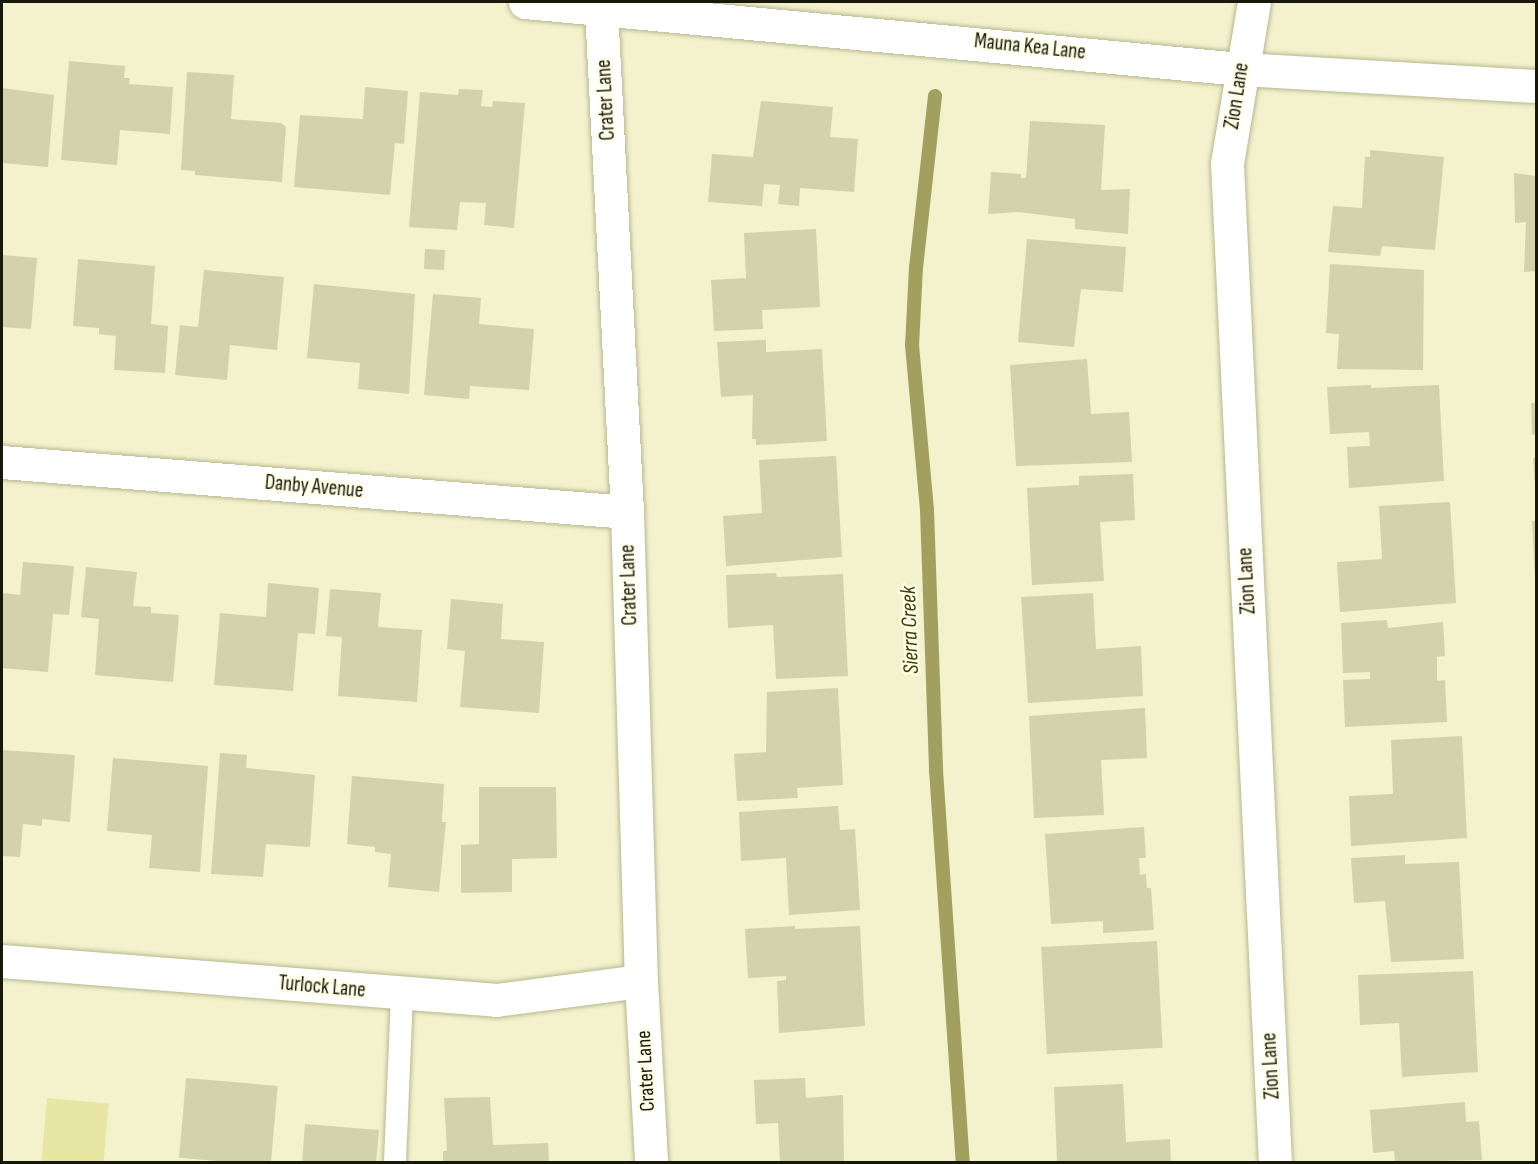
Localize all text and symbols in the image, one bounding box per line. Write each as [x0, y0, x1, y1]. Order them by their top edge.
street label: Mauna Kea Lane [973, 29, 1087, 65]
street label: Crater Lane [591, 59, 621, 141]
street label: Zion Lane [1219, 61, 1255, 131]
street label: Danby Avenue [264, 470, 364, 504]
street label: Crater Lane [615, 544, 643, 626]
street label: Zion Lane [1233, 547, 1261, 615]
water label: Sierra Creek [895, 586, 925, 674]
street label: Turlock Lane [277, 971, 367, 1003]
street label: Crater Lane [631, 1030, 661, 1112]
street label: Zion Lane [1257, 1032, 1285, 1100]

